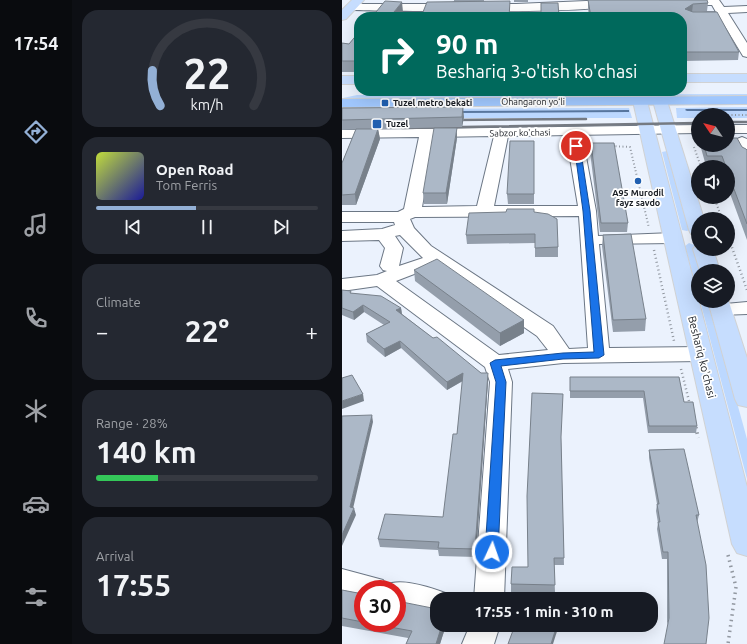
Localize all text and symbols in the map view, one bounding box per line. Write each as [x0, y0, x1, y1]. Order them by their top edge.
icon: right [370, 28, 422, 80]
text: 90 m [436, 28, 498, 59]
text: 17:54 [13, 33, 59, 53]
text: 22 [184, 50, 230, 97]
text: Beshariq 3-o'tish ko'chasi [436, 61, 637, 81]
text: km/h [191, 97, 223, 113]
street label: Ohangaron yoʻli [501, 97, 565, 107]
marker: Tuzel metro bekati [380, 98, 390, 108]
place label: Tuzel metro bekati [393, 98, 472, 108]
north arrow [691, 108, 735, 152]
map controls [691, 108, 735, 308]
icon: directions [22, 118, 50, 146]
marker: Tuzel [371, 118, 383, 130]
place label: Tuzel [386, 119, 409, 129]
street label: Sabzor ko'chasi [489, 127, 551, 139]
pin [559, 129, 593, 163]
icon: arrive [565, 135, 587, 157]
button: sound [691, 160, 735, 204]
text: Open Road [156, 161, 233, 178]
marker: A95 Murodil fayz savdo [633, 176, 643, 186]
text: Tom Ferris [156, 178, 217, 192]
place label: A95 Murodil fayz savdo [612, 188, 664, 208]
icon: music [22, 211, 50, 239]
button: search [691, 212, 735, 256]
icon: previous [122, 216, 144, 238]
icon: pause [196, 216, 218, 238]
icon: next [270, 216, 292, 238]
button: layers [691, 264, 735, 308]
text: Climate [96, 295, 141, 309]
icon: phone [22, 304, 50, 332]
text: 22° [185, 314, 229, 348]
street label: Beshariq ko'chasi [686, 315, 718, 399]
text: − [96, 319, 108, 344]
text: + [306, 319, 318, 344]
icon: climate [22, 397, 50, 425]
text: Range · 28% [96, 416, 168, 430]
text: 140 km [96, 435, 197, 469]
icon: car [22, 490, 50, 518]
position arrow [471, 531, 513, 573]
text: Arrival [96, 549, 134, 563]
text: 17:55 [96, 568, 171, 602]
speed limit sign: 30 [354, 580, 406, 632]
icon: filters [22, 583, 50, 611]
text: 17:55 · 1 min · 310 m [475, 603, 613, 620]

